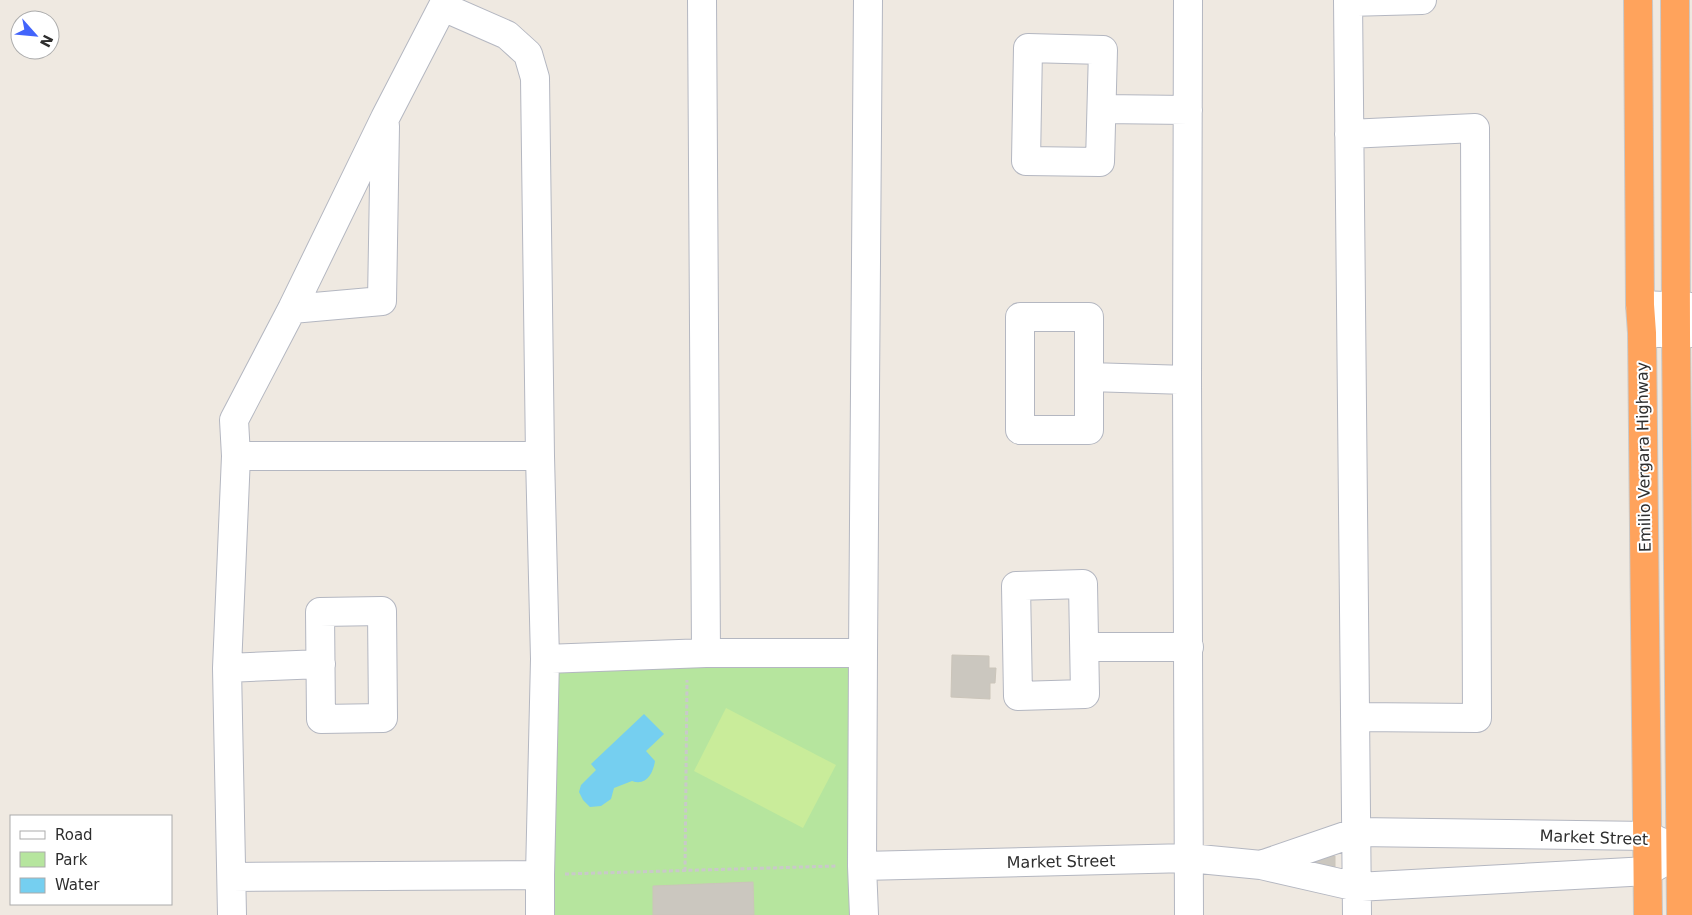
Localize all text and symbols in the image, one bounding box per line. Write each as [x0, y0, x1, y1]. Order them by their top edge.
north arrow [10, 10, 60, 60]
text: N [37, 32, 56, 50]
street label: Emilio Vergara Highway [1632, 362, 1655, 552]
legend [10, 815, 172, 905]
text: Road [55, 826, 93, 844]
street label: Market Street [1539, 826, 1649, 849]
text: Park [55, 851, 88, 869]
street label: Market Street [1006, 851, 1116, 872]
text: Water [55, 876, 100, 894]

